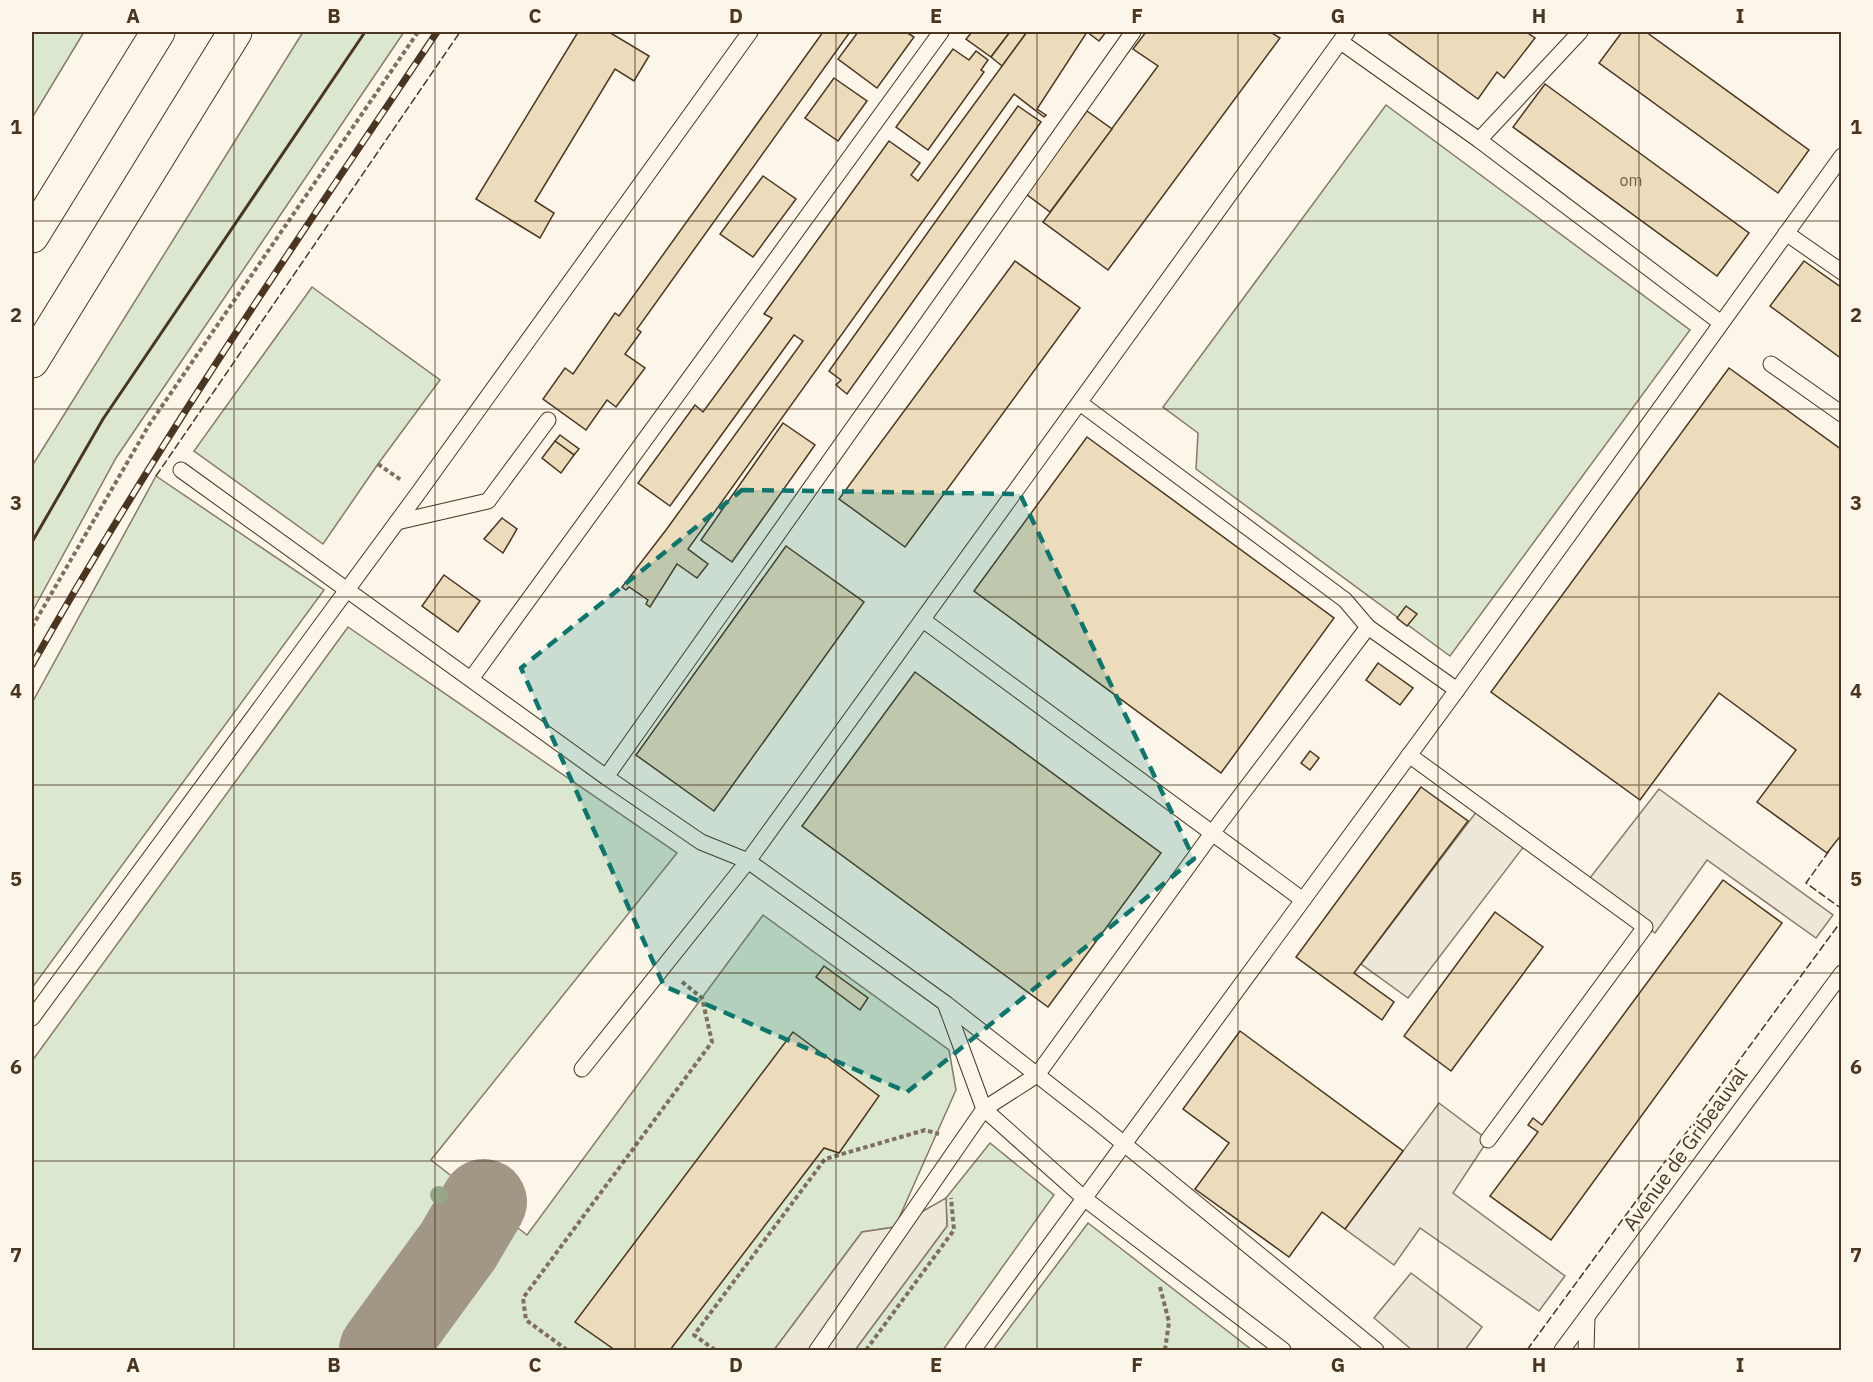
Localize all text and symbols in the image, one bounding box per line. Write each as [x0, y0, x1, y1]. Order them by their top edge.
text: A [126, 2, 140, 29]
text: B [327, 2, 341, 29]
text: C [528, 2, 542, 29]
text: D [729, 2, 743, 29]
text: E [930, 2, 942, 29]
text: F [1131, 2, 1143, 29]
text: G [1331, 2, 1345, 29]
text: H [1532, 2, 1546, 29]
text: I [1736, 2, 1744, 29]
text: 1 [10, 113, 22, 140]
text: 1 [1850, 113, 1862, 140]
house number: om [1620, 170, 1642, 190]
text: 2 [10, 301, 22, 328]
text: 2 [1850, 301, 1862, 328]
text: 3 [10, 489, 22, 516]
text: 3 [1850, 489, 1862, 516]
text: 4 [10, 677, 22, 704]
text: 4 [1850, 677, 1862, 704]
text: 5 [10, 865, 22, 892]
text: 5 [1850, 865, 1862, 892]
text: 6 [10, 1053, 22, 1080]
text: 6 [1850, 1053, 1862, 1080]
street label: Avenue de Gribeauval [1616, 1062, 1753, 1236]
text: 7 [10, 1241, 22, 1268]
text: 7 [1850, 1241, 1862, 1268]
text: A [126, 1351, 140, 1378]
text: B [327, 1351, 341, 1378]
text: C [528, 1351, 542, 1378]
text: D [729, 1351, 743, 1378]
text: E [930, 1351, 942, 1378]
text: F [1131, 1351, 1143, 1378]
text: G [1331, 1351, 1345, 1378]
text: H [1532, 1351, 1546, 1378]
text: I [1736, 1351, 1744, 1378]

